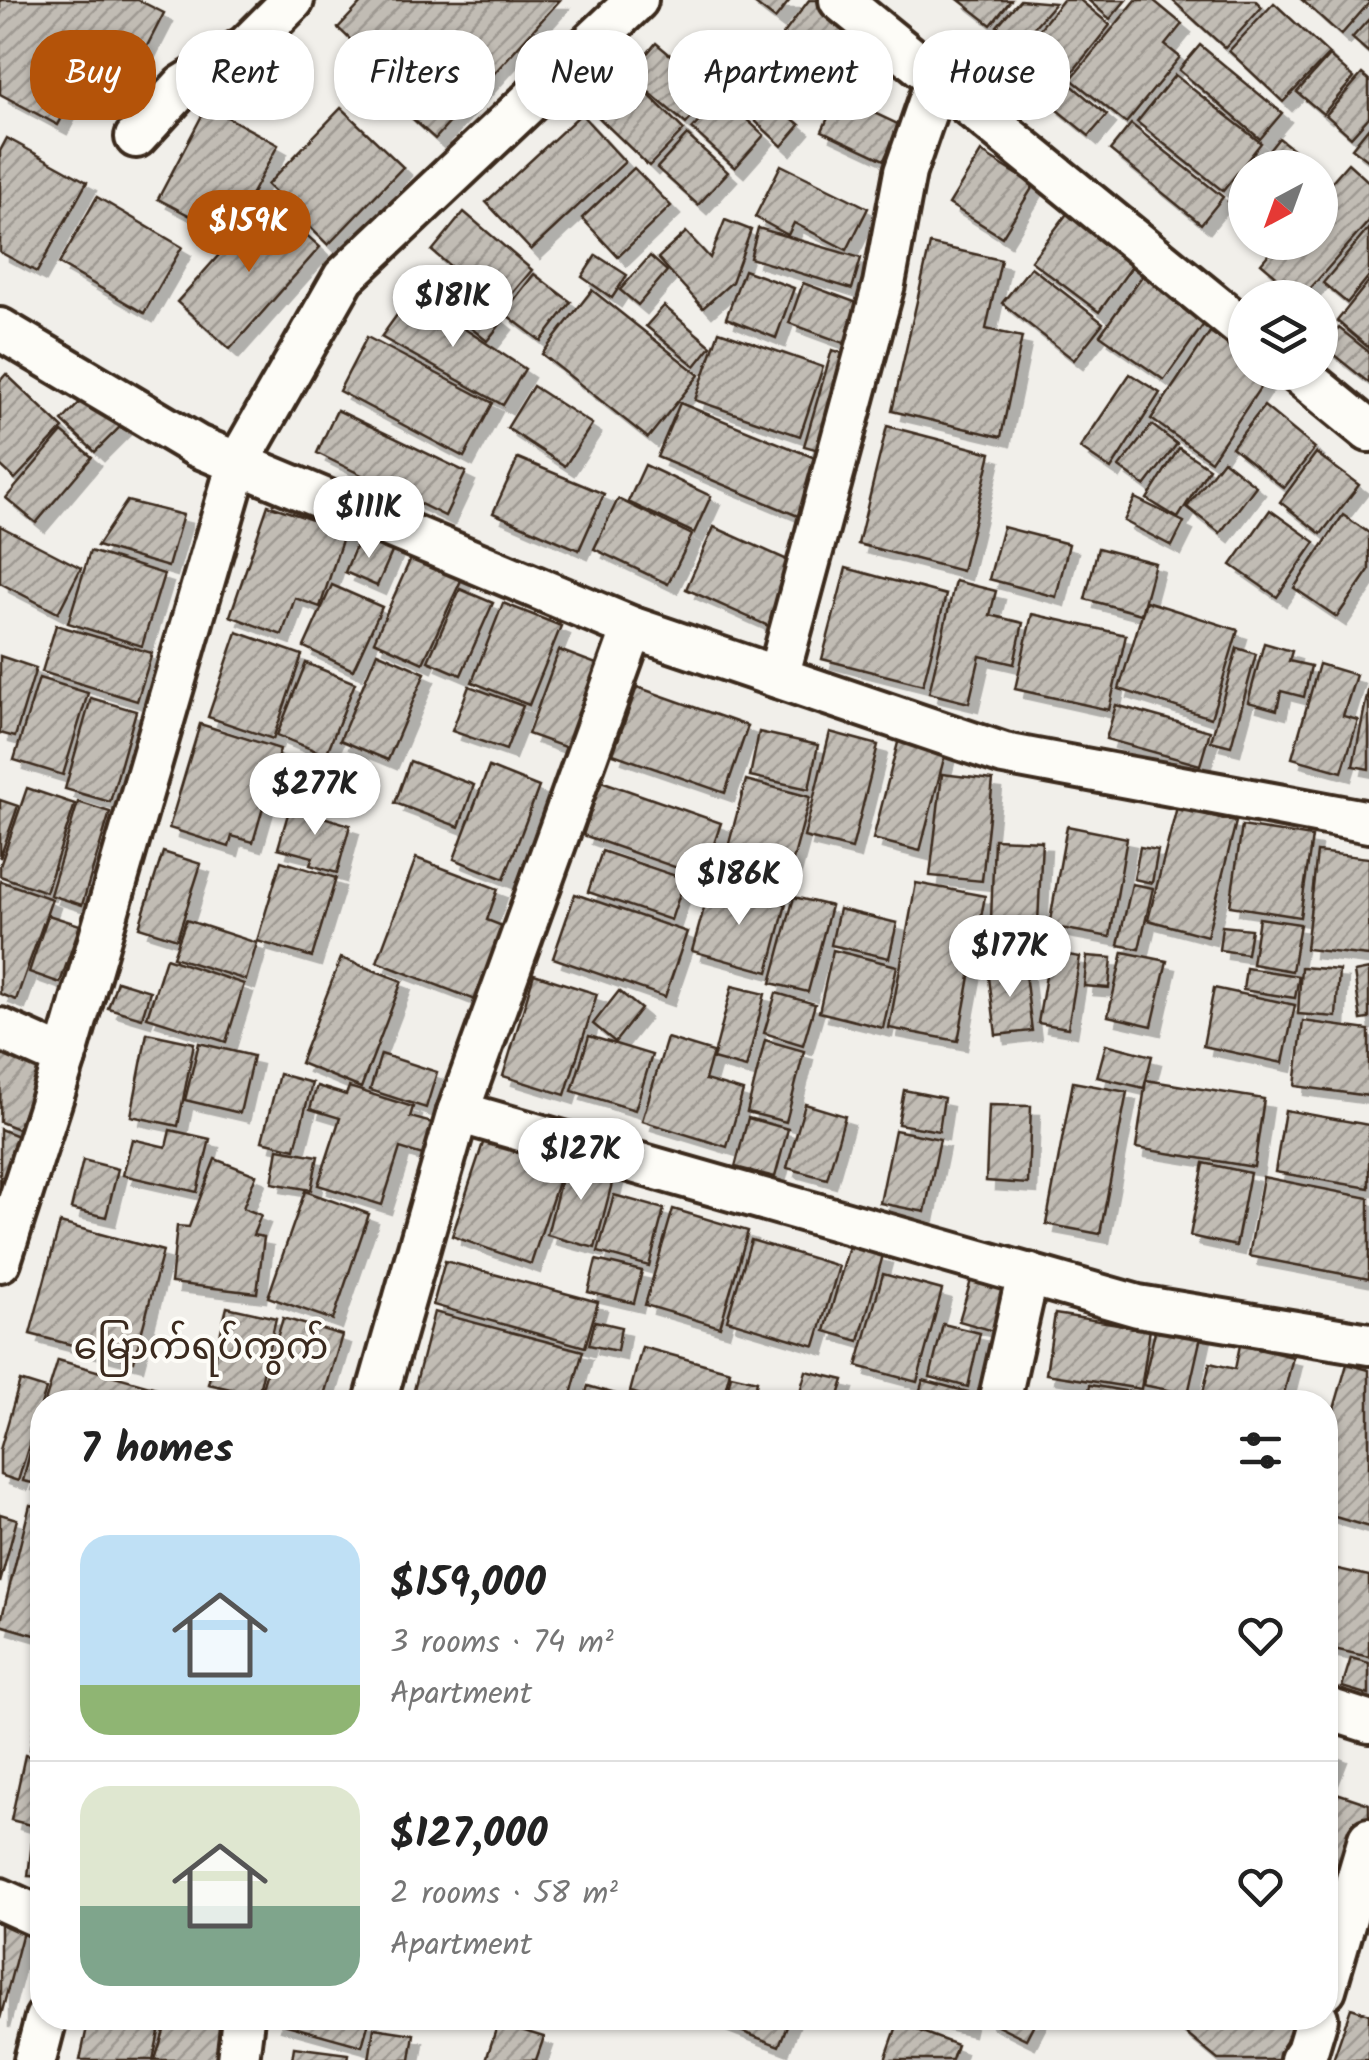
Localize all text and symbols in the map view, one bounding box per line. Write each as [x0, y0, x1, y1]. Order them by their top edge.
chip: Buy [30, 30, 156, 120]
chip: Rent [176, 30, 314, 120]
chip: Filters [334, 30, 495, 120]
chip: New [515, 30, 648, 120]
chip: Apartment [668, 30, 893, 120]
chip: House [913, 30, 1070, 120]
north arrow [1228, 150, 1338, 260]
map controls [1228, 150, 1338, 390]
pin: $159K [179, 190, 319, 275]
text: $159K [209, 197, 289, 248]
pin: $181K [383, 265, 523, 350]
text: $181K [415, 272, 491, 323]
button: layers [1228, 280, 1338, 390]
pin: $111K [299, 476, 439, 561]
text: $111K [335, 483, 403, 534]
pin: $277K [245, 753, 385, 838]
text: $277K [271, 760, 359, 811]
pin: $186K [669, 843, 809, 928]
text: $186K [697, 850, 781, 901]
pin: $177K [940, 915, 1080, 1000]
text: $177K [971, 922, 1049, 973]
pin: $127K [511, 1118, 651, 1203]
text: $127K [540, 1125, 622, 1176]
district label: မြောက်ရပ်ကွက် [73, 1319, 329, 1379]
text: 7 homes [80, 1417, 233, 1484]
icon: filters [1233, 1423, 1288, 1478]
text: $159,000 [390, 1551, 546, 1618]
icon: home [160, 1575, 280, 1695]
icon: heart [1233, 1608, 1288, 1663]
text: 3 rooms · 74 m² [390, 1618, 614, 1669]
text: Apartment [390, 1669, 532, 1720]
text: $127,000 [390, 1802, 548, 1869]
icon: home [160, 1826, 280, 1946]
icon: heart [1233, 1859, 1288, 1914]
text: 2 rooms · 58 m² [390, 1869, 618, 1920]
text: Apartment [390, 1920, 532, 1971]

